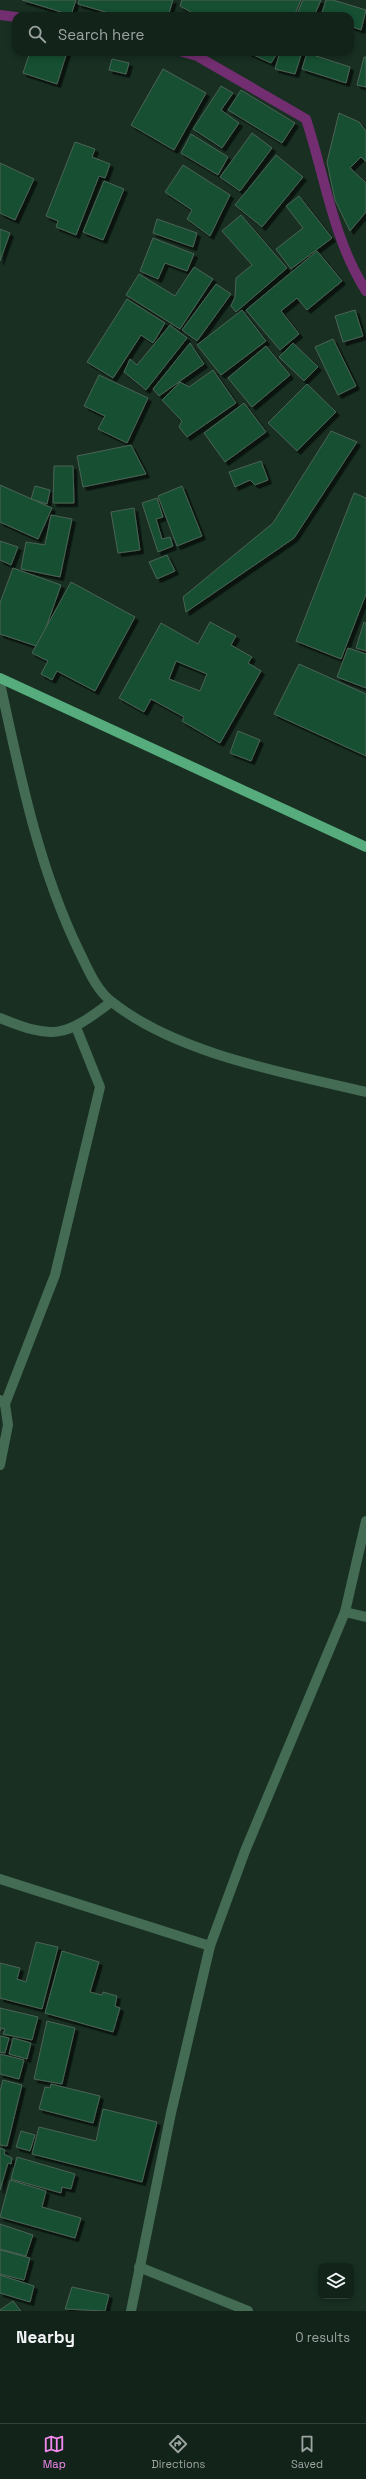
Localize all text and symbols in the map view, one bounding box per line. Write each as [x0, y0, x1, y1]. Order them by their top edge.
search box [12, 12, 354, 56]
icon: search [26, 23, 48, 45]
text: Search here [58, 25, 144, 44]
map controls [318, 2263, 354, 2299]
button: layers [318, 2263, 354, 2299]
text: Nearby [16, 2326, 75, 2348]
text: 0 results [295, 2329, 350, 2346]
tab: Map [43, 2433, 66, 2471]
tab: Directions [151, 2433, 205, 2471]
tab: Saved [291, 2433, 323, 2471]

